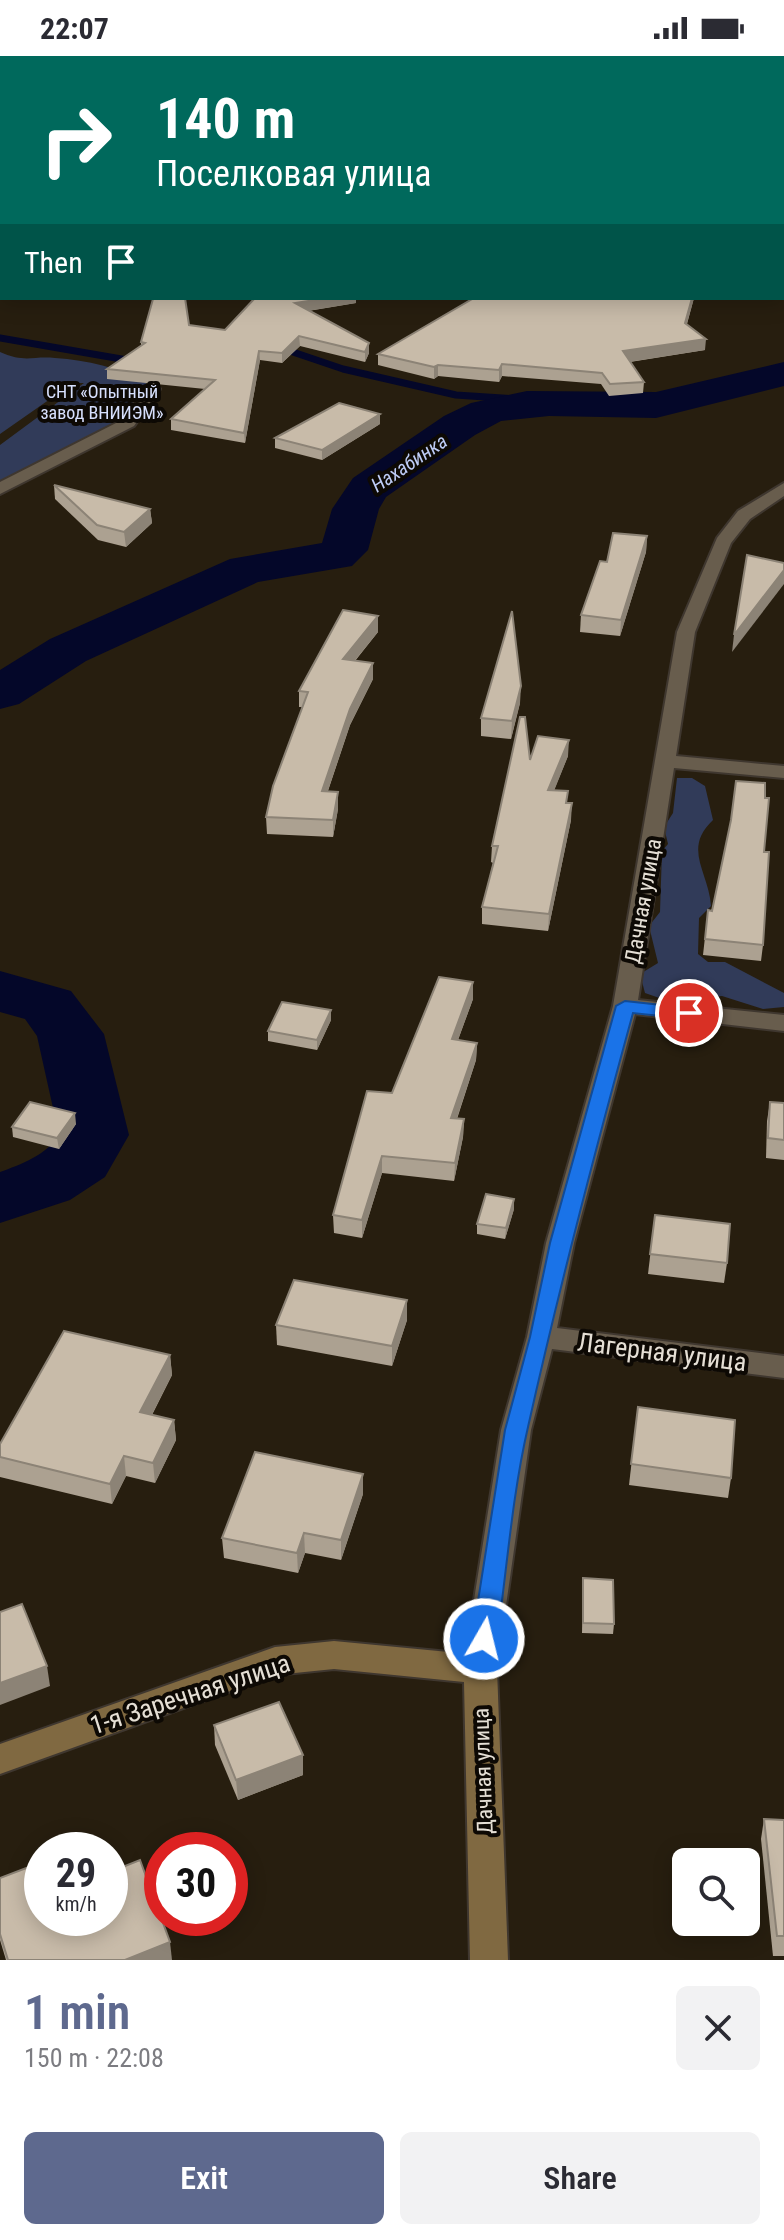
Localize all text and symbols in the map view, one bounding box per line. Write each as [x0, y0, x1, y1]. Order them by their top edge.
text: 22:07 [40, 11, 109, 46]
text: 140 m [156, 86, 295, 152]
icon: right [24, 88, 128, 192]
text: Поселковая улица [156, 153, 431, 195]
icon: arrive [99, 240, 143, 284]
text: Then [24, 245, 83, 280]
park label: СНТ «Опытный завод ВНИИЭМ» [41, 381, 163, 423]
water label: Нахабинка [366, 429, 452, 497]
street label: Дачная улица [620, 837, 666, 965]
pin [655, 979, 723, 1047]
icon: arrive [667, 991, 711, 1035]
street label: Лагерная улица [576, 1327, 748, 1377]
position arrow [442, 1597, 526, 1681]
street label: 1-я Заречная улица [86, 1648, 294, 1740]
street label: Дачная улица [468, 1707, 498, 1835]
speed limit sign: 30 [144, 1832, 248, 1936]
map controls [672, 1848, 760, 1936]
button: search [672, 1848, 760, 1936]
text: 29 [56, 1850, 96, 1897]
text: km/h [55, 1892, 97, 1916]
text: 1 min [24, 1984, 130, 2041]
button: close [676, 1986, 760, 2070]
text: 150 m · 22:08 [24, 2043, 164, 2073]
button: Exit [24, 2132, 384, 2224]
button: Share [400, 2132, 760, 2224]

